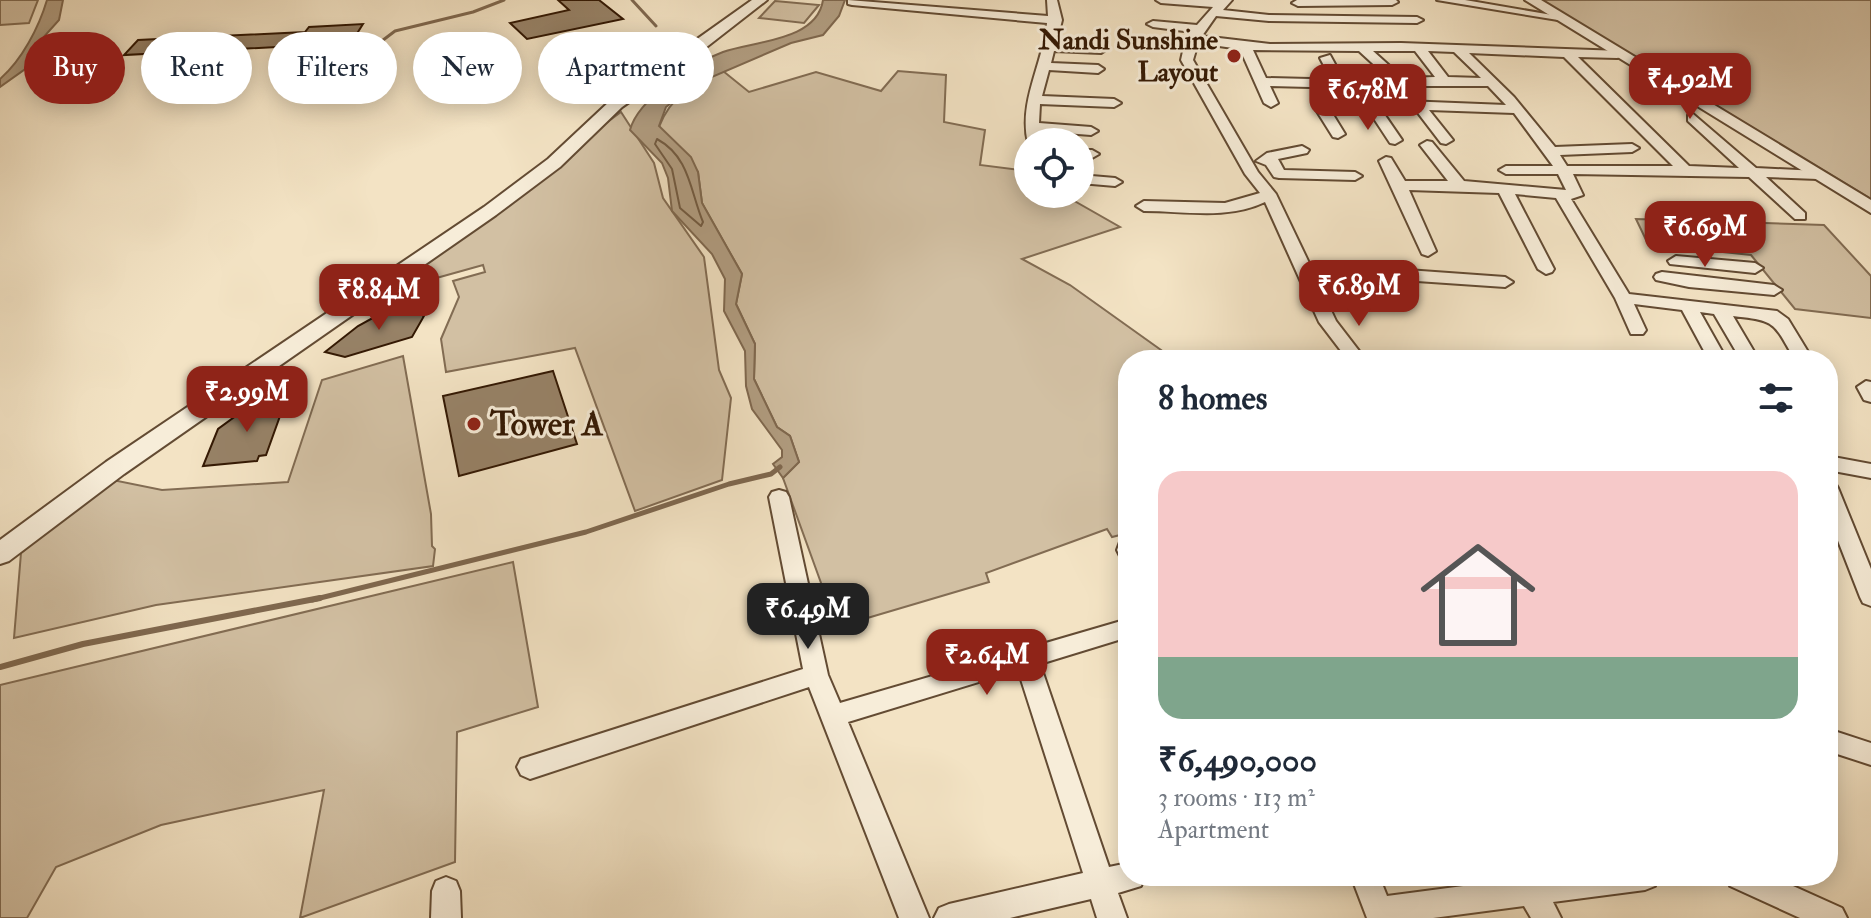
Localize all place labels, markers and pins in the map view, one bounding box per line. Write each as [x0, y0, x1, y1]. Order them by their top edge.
place label: Nandi Sunshine Layout [1037, 23, 1218, 90]
marker: Nandi Sunshine Layout [1225, 47, 1243, 65]
pin: ₹4.92M [1625, 53, 1755, 121]
pin: ₹6.78M [1303, 64, 1433, 132]
pin: ₹6.69M [1640, 201, 1770, 269]
pin: ₹6.89M [1294, 260, 1424, 328]
pin: ₹8.84M [314, 264, 444, 332]
pin: ₹2.99M [182, 366, 312, 434]
place label: Tower A [489, 403, 604, 446]
marker: Tower A [465, 415, 483, 433]
pin: ₹6.49M [743, 583, 873, 651]
pin: ₹2.64M [922, 629, 1052, 697]

